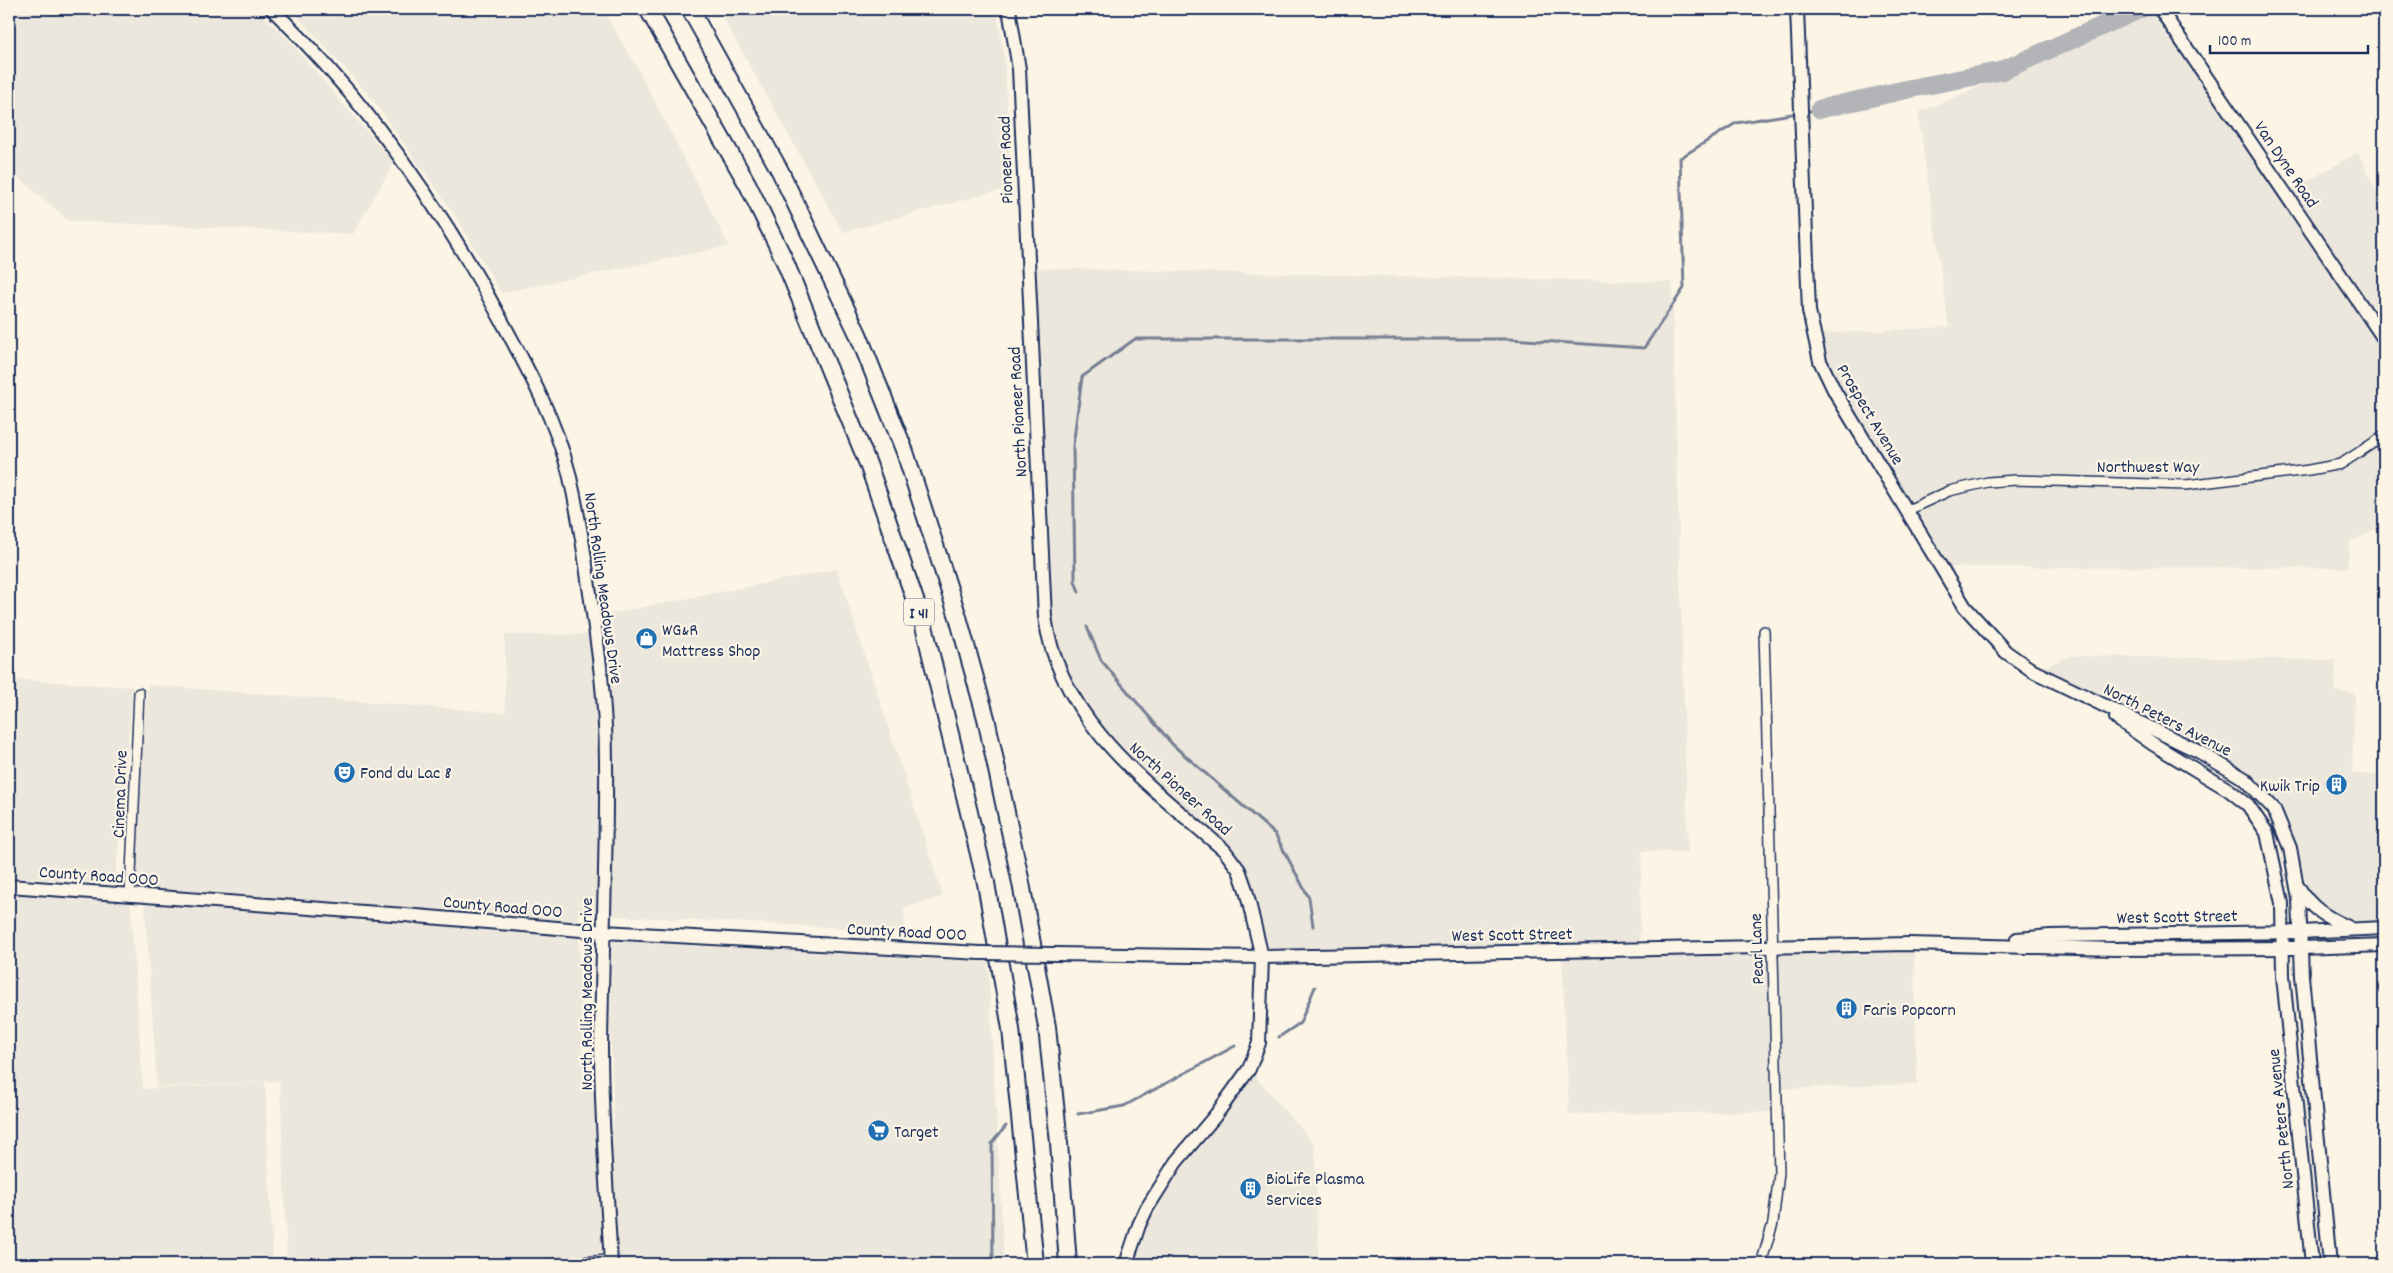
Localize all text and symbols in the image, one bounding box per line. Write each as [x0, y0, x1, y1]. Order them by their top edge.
scale bar [2210, 22, 2368, 54]
text: 100 m [2218, 31, 2251, 53]
street label: Pioneer Road [993, 115, 1022, 204]
street label: Van Dyne Road [2247, 117, 2323, 214]
street label: North Pioneer Road [1004, 346, 1035, 478]
street label: Prospect Avenue [1829, 360, 1909, 471]
street label: Northwest Way [2097, 456, 2200, 481]
street label: North Rolling Meadows Drive [576, 491, 627, 686]
road number: I 41 [904, 598, 934, 626]
place label: WG&R Mattress Shop [662, 619, 761, 665]
shop icon: WG&R Mattress Shop [634, 627, 658, 651]
street label: North Peters Avenue [2098, 678, 2235, 764]
street label: North Pioneer Road [1122, 737, 1236, 843]
street label: Cinema Drive [107, 750, 136, 839]
theatre icon: Fond du Lac 8 [332, 760, 356, 784]
place label: Fond du Lac 8 [360, 762, 452, 787]
building icon: Kwik Trip [2324, 773, 2348, 797]
place label: Kwik Trip [2260, 775, 2320, 800]
street label: County Road OOO [38, 861, 159, 894]
street label: County Road OOO [442, 891, 564, 926]
street label: North Rolling Meadows Drive [576, 897, 601, 1090]
street label: West Scott Street [2116, 905, 2238, 932]
street label: Pearl Lane [1745, 913, 1772, 985]
street label: County Road OOO [846, 918, 967, 949]
street label: West Scott Street [1451, 923, 1573, 950]
building icon: Faris Popcorn [1835, 997, 1859, 1021]
place label: Faris Popcorn [1863, 999, 1956, 1024]
street label: North Peters Avenue [2263, 1047, 2302, 1190]
supermarket icon: Target [866, 1119, 890, 1143]
place label: Target [894, 1121, 939, 1146]
place label: BioLife Plasma Services [1266, 1168, 1365, 1214]
building icon: BioLife Plasma Services [1238, 1176, 1262, 1200]

